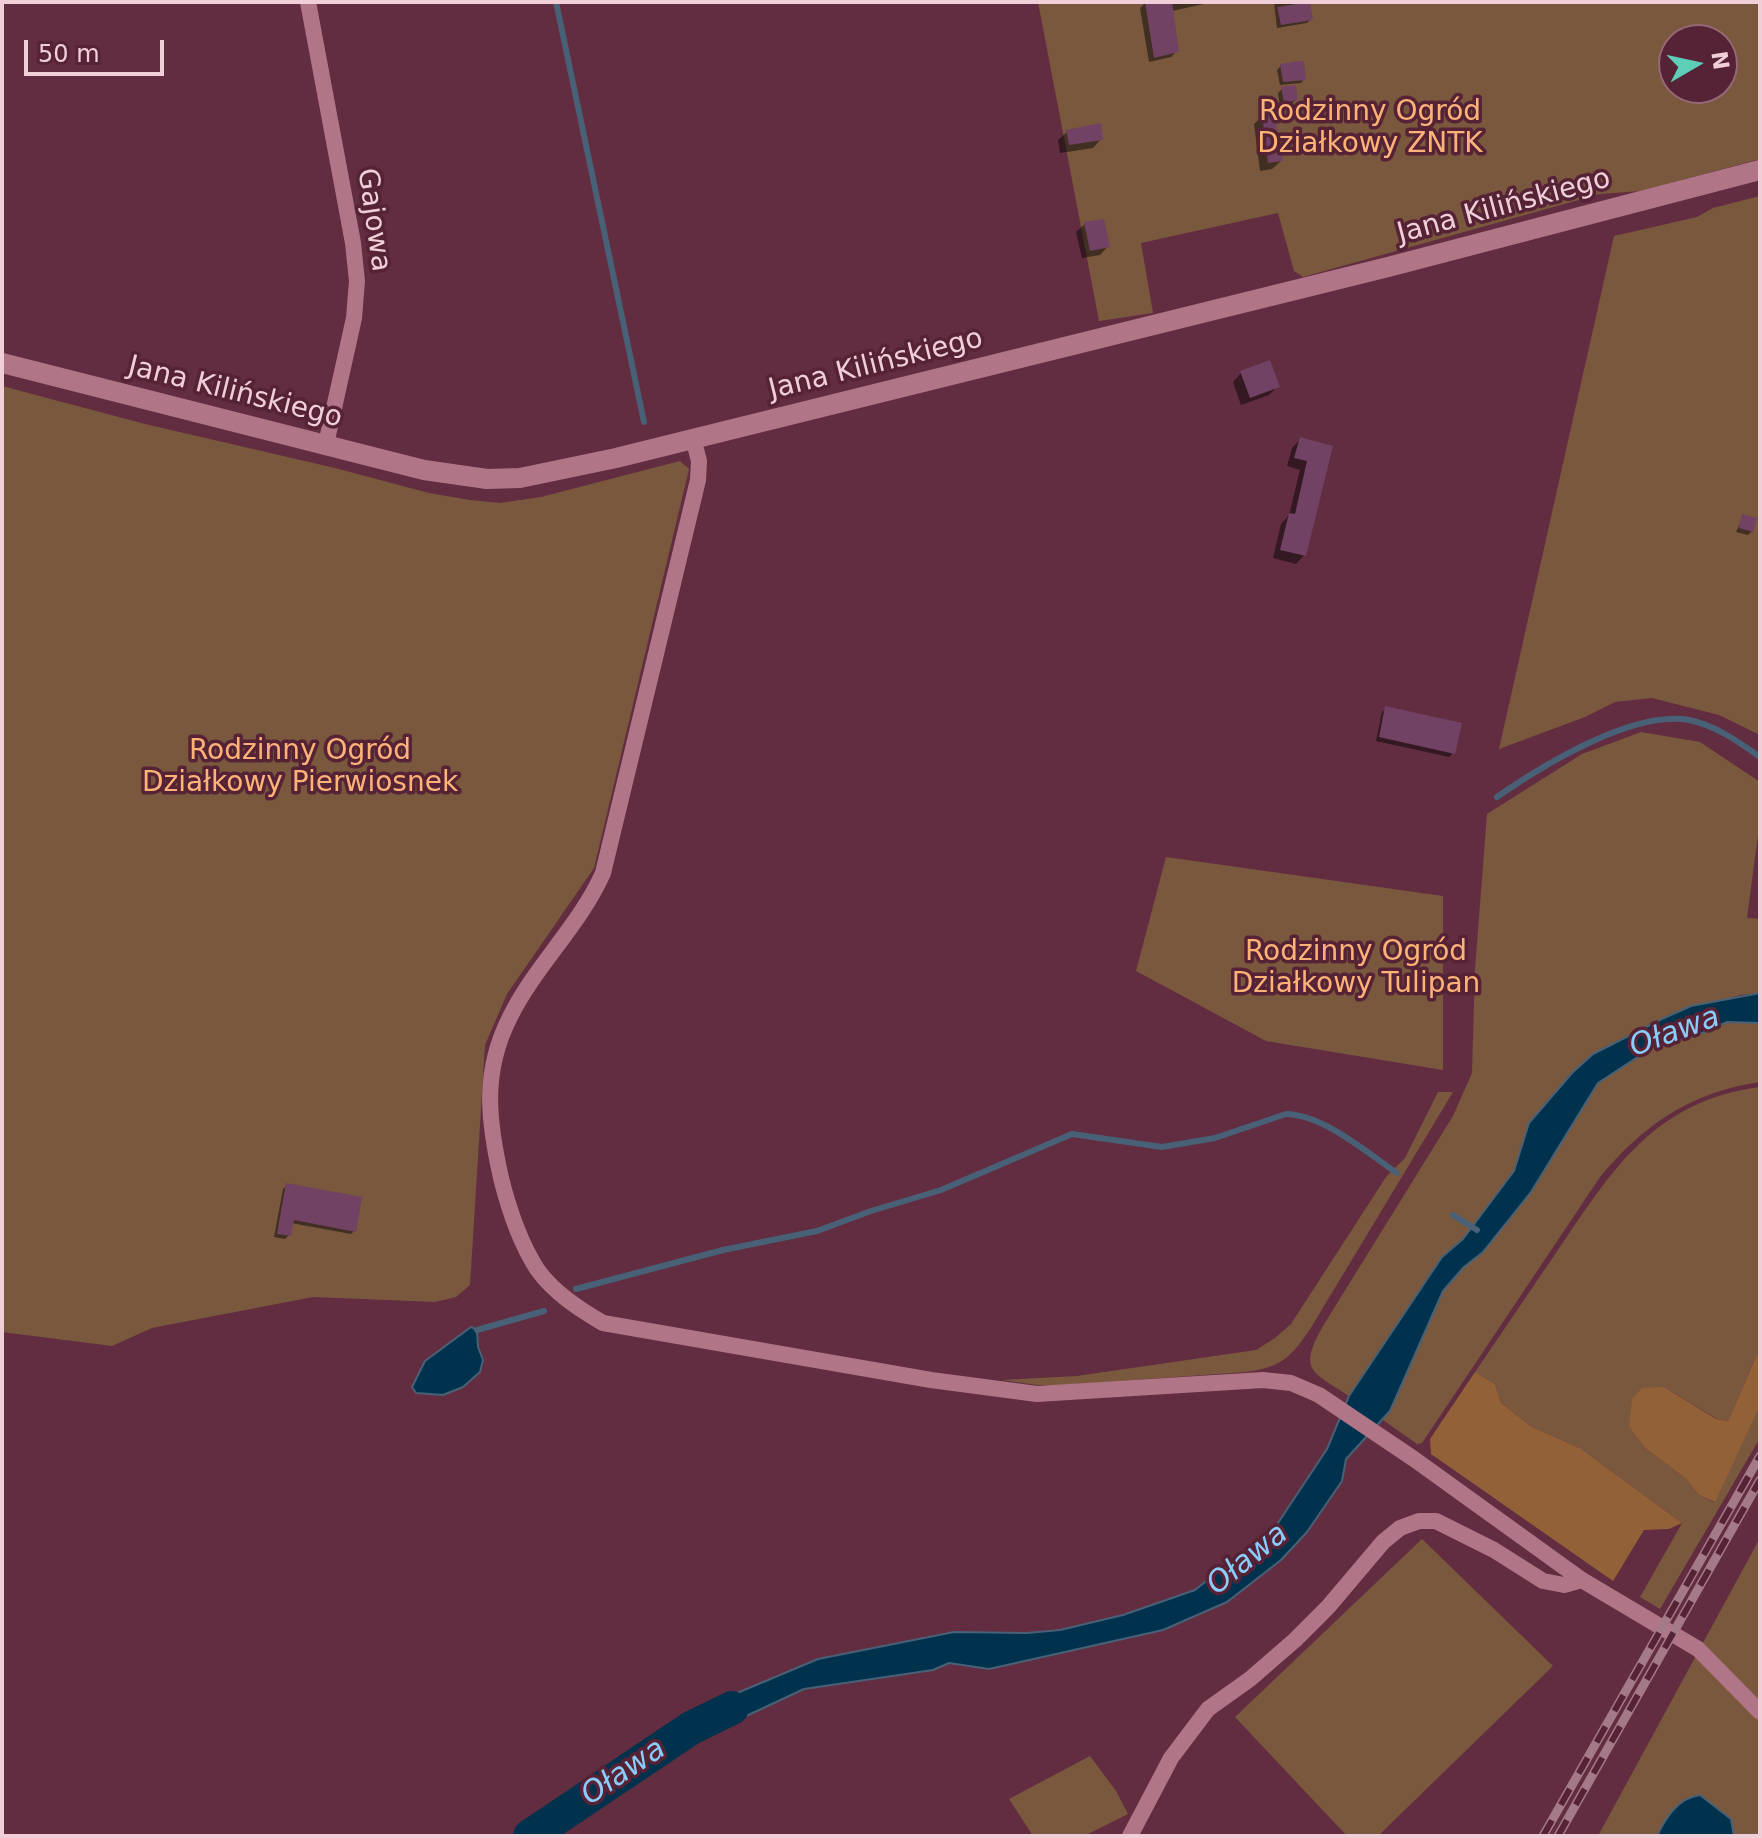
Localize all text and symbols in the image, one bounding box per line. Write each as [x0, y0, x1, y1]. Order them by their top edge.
scale bar [28, 24, 168, 74]
north arrow [1658, 24, 1738, 104]
text: 50 m [38, 40, 100, 68]
text: N [1706, 49, 1734, 72]
park label: Rodzinny Ogród Działkowy ZNTK [1257, 96, 1483, 162]
street label: Jana Kilińskiego [1394, 162, 1614, 252]
street label: Gajowa [349, 166, 397, 274]
street label: Jana Kilińskiego [766, 322, 986, 408]
street label: Jana Kilińskiego [125, 350, 345, 436]
park label: Rodzinny Ogród Działkowy Pierwiosnek [142, 735, 458, 801]
park label: Rodzinny Ogród Działkowy Tulipan [1232, 936, 1480, 1002]
water label: Oława [1625, 1000, 1725, 1066]
water label: Oława [1200, 1517, 1296, 1603]
water label: Oława [575, 1732, 673, 1814]

